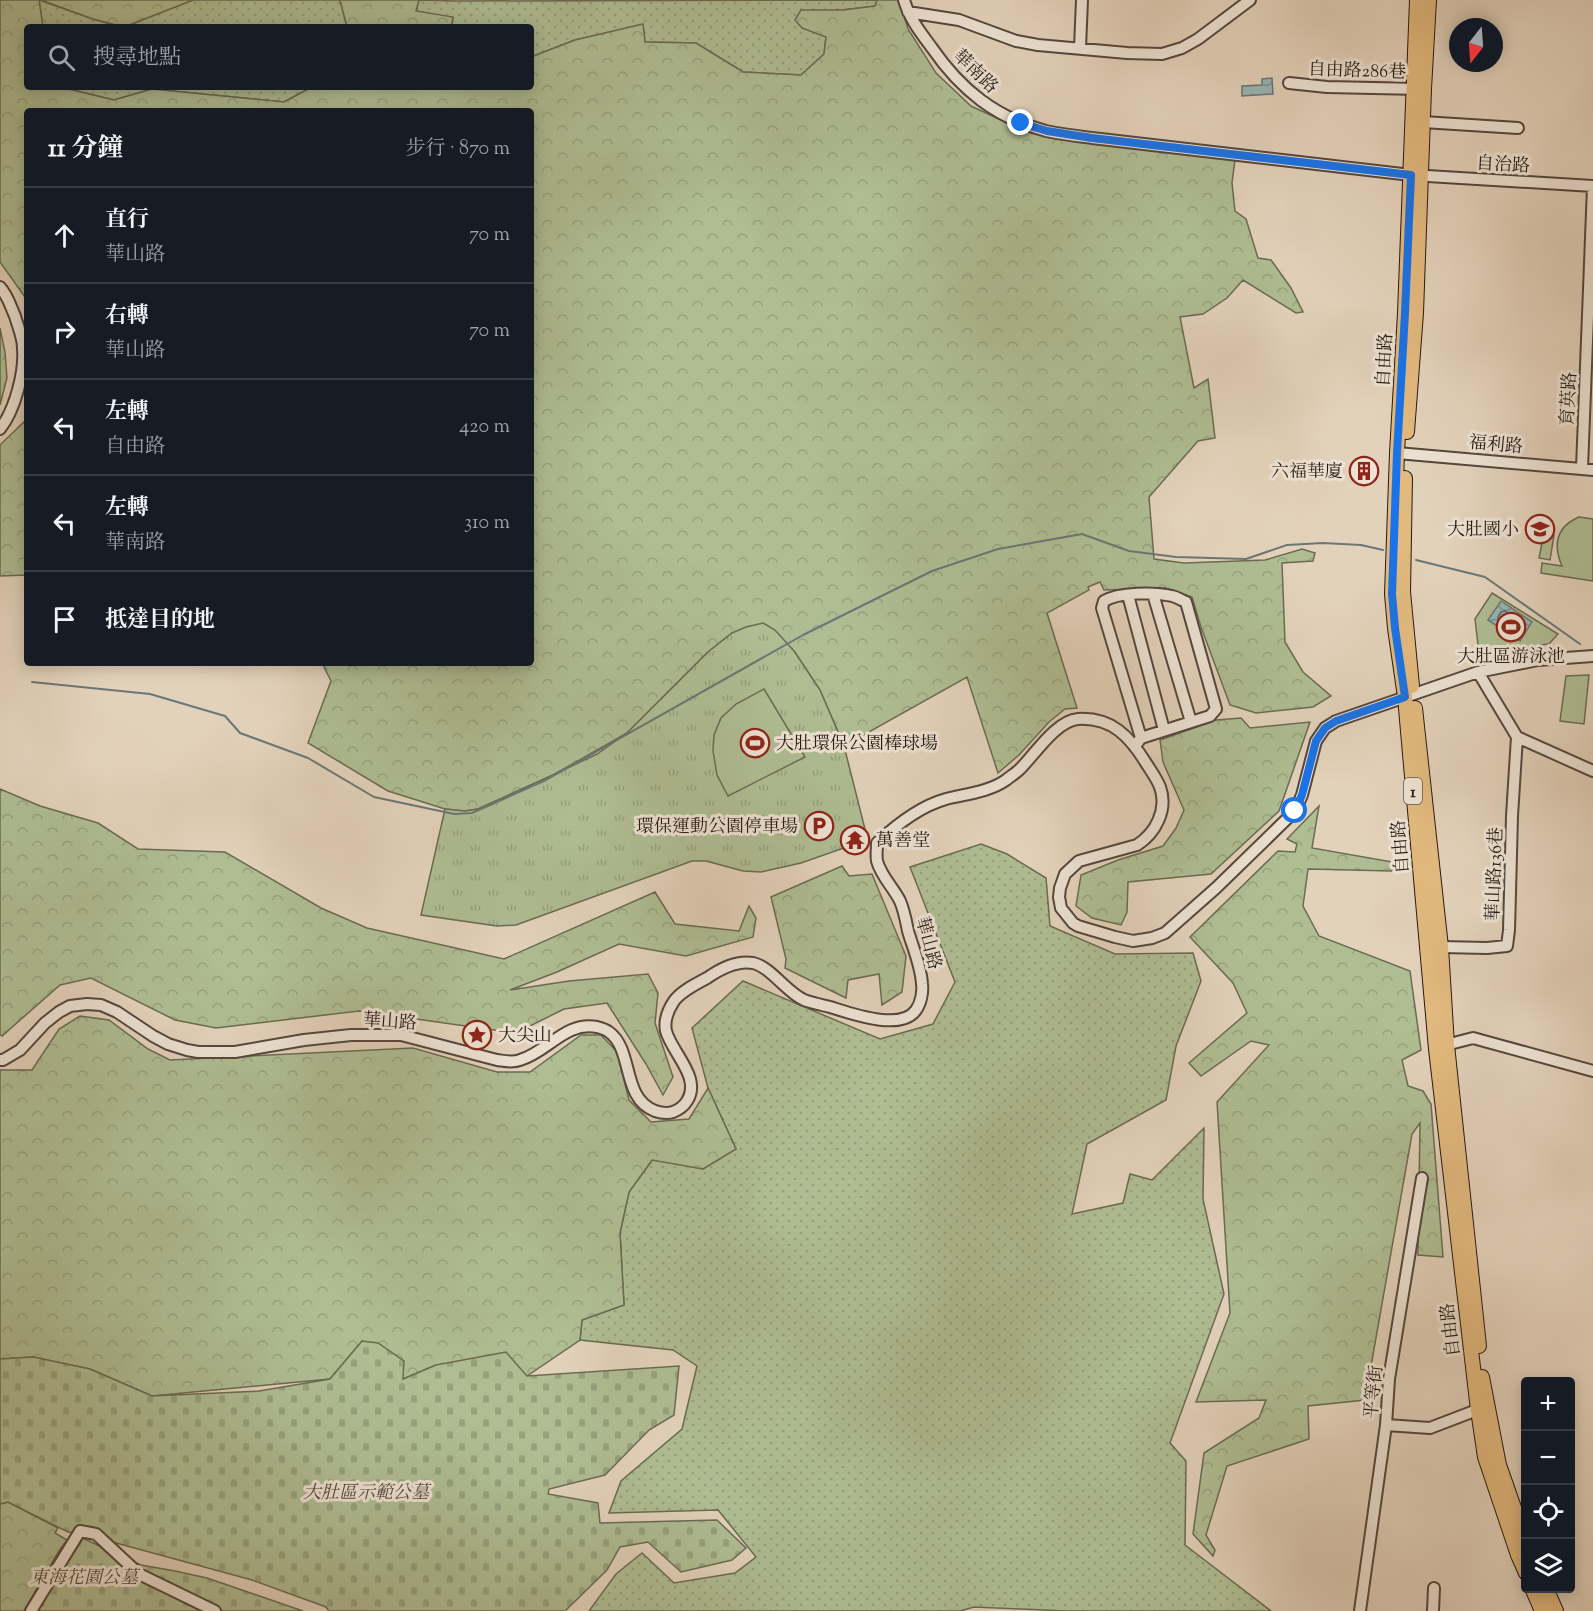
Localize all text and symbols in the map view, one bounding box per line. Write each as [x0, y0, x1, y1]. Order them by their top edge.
north arrow [1449, 18, 1503, 72]
search box [24, 24, 534, 90]
icon: search [45, 41, 78, 74]
text: 搜尋地點 [93, 43, 181, 75]
street label: 華南路 [946, 44, 1003, 101]
street label: 自由路286巷 [1307, 57, 1407, 87]
route end [1007, 109, 1033, 135]
text: 11 分鐘 [48, 131, 123, 168]
text: 步行 · 870 m [405, 135, 510, 164]
street label: 自治路 [1475, 152, 1531, 180]
text: 直行 [105, 205, 149, 237]
icon: ahead [48, 219, 81, 252]
text: 70 m [469, 221, 510, 250]
text: 華山路 [105, 241, 165, 270]
text: 右轉 [105, 301, 149, 333]
icon: right [48, 315, 81, 348]
text: 70 m [469, 317, 510, 346]
street label: 自由路 [1372, 332, 1400, 388]
text: 華山路 [105, 337, 165, 366]
street label: 育英路 [1556, 371, 1584, 427]
text: 左轉 [105, 397, 149, 429]
icon: left [48, 411, 81, 444]
text: 420 m [459, 413, 510, 442]
street label: 福利路 [1468, 431, 1524, 461]
text: 自由路 [105, 433, 165, 462]
building icon: 六福華廈 [1348, 455, 1380, 487]
place label: 六福華廈 [1271, 460, 1343, 486]
text: 左轉 [105, 493, 149, 525]
icon: left [48, 507, 81, 540]
text: 310 m [464, 509, 510, 538]
school or university icon: 大肚國小 [1524, 513, 1556, 545]
place label: 大肚國小 [1447, 518, 1519, 544]
text: 華南路 [105, 529, 165, 558]
icon: arrive [48, 603, 81, 636]
text: 抵達目的地 [105, 605, 215, 637]
sports icon: 大肚區游泳池 [1495, 611, 1527, 643]
place label: 大肚區游泳池 [1457, 645, 1565, 671]
sports icon: 大肚環保公園棒球場 [739, 727, 771, 759]
place label: 大肚環保公園棒球場 [776, 732, 938, 758]
road number: 1 [1404, 778, 1422, 804]
route start [1281, 797, 1307, 823]
parking icon: 環保運動公園停車場 [803, 810, 835, 842]
place label: 環保運動公園停車場 [636, 815, 798, 841]
street label: 自由路 [1387, 819, 1417, 875]
temple icon: 萬善堂 [839, 824, 871, 856]
street label: 華山路136巷 [1481, 827, 1511, 922]
place label: 萬善堂 [876, 829, 930, 855]
street label: 華山路 [908, 914, 947, 973]
street label: 華山路 [362, 1008, 418, 1038]
place icon: 大尖山 [461, 1019, 493, 1051]
place label: 大尖山 [498, 1024, 552, 1050]
street label: 自由路 [1436, 1301, 1468, 1358]
street label: 平等街 [1359, 1364, 1391, 1420]
map controls [1521, 1377, 1575, 1593]
button: + [1521, 1377, 1575, 1431]
button: − [1521, 1431, 1575, 1485]
park label: 大肚區示範公墓 [303, 1481, 432, 1507]
button: locate [1521, 1485, 1575, 1539]
button: layers [1521, 1539, 1575, 1593]
park label: 東海花園公墓 [30, 1566, 141, 1592]

